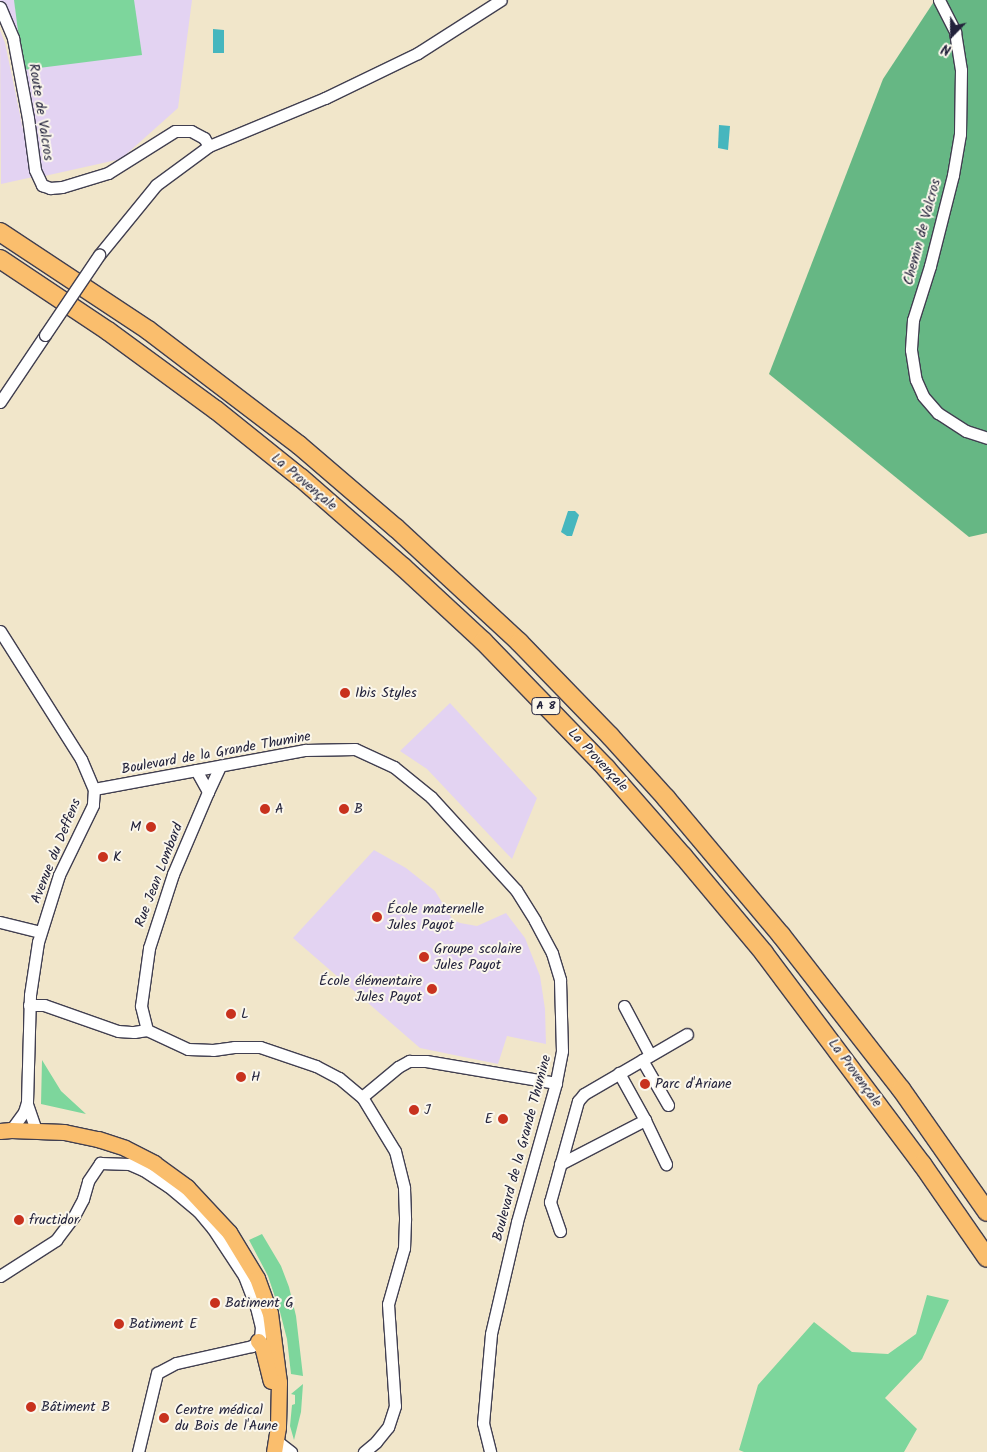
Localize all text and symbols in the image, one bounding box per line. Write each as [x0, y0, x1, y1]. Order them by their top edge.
north arrow [927, 10, 977, 60]
text: N [938, 37, 955, 61]
street label: Route de Valcros [25, 62, 57, 162]
street label: Chemin de Valcros [900, 177, 944, 287]
street label: La Provençale [268, 450, 340, 514]
place label: Ibis Styles [355, 685, 417, 701]
marker: Ibis Styles [339, 687, 351, 699]
road number: A 8 [531, 696, 561, 716]
street label: La Provençale [564, 725, 632, 795]
street label: Boulevard de la Grande Thumine [120, 728, 312, 778]
street label: Avenue du Deffens [27, 796, 85, 906]
place label: A [275, 801, 284, 817]
place label: B [354, 801, 363, 817]
marker: A [259, 803, 271, 815]
marker: B [338, 803, 350, 815]
place label: M [130, 819, 141, 835]
street label: Rue Jean Lombard [131, 821, 187, 929]
marker: M [145, 821, 157, 833]
place label: K [113, 849, 121, 865]
marker: K [97, 851, 109, 863]
place label: École maternelle Jules Payot [387, 901, 484, 934]
marker: École maternelle Jules Payot [371, 911, 383, 923]
place label: Groupe scolaire Jules Payot [434, 941, 522, 974]
marker: Groupe scolaire Jules Payot [418, 951, 430, 963]
place label: École élémentaire Jules Payot [319, 973, 422, 1006]
marker: École élémentaire Jules Payot [426, 983, 438, 995]
place label: L [241, 1006, 249, 1022]
marker: L [225, 1008, 237, 1020]
street label: La Provençale [825, 1035, 885, 1111]
street label: Boulevard de la Grande Thumine [489, 1053, 555, 1243]
place label: H [251, 1069, 260, 1085]
marker: H [235, 1071, 247, 1083]
place label: Parc d'Ariane [655, 1076, 731, 1092]
marker: Parc d'Ariane [639, 1078, 651, 1090]
place label: J [424, 1102, 431, 1118]
marker: J [408, 1104, 420, 1116]
place label: E [485, 1111, 493, 1127]
marker: E [497, 1113, 509, 1125]
place label: fructidor [29, 1212, 79, 1228]
marker: fructidor [13, 1214, 25, 1226]
place label: Batiment G [225, 1295, 294, 1311]
marker: Batiment G [209, 1297, 221, 1309]
place label: Batiment E [129, 1316, 197, 1332]
marker: Batiment E [113, 1318, 125, 1330]
place label: Bâtiment B [41, 1399, 110, 1415]
marker: Bâtiment B [25, 1401, 37, 1413]
place label: Centre médical du Bois de l'Aune [175, 1402, 278, 1434]
marker: Centre médical du Bois de l'Aune [157, 1411, 171, 1425]

